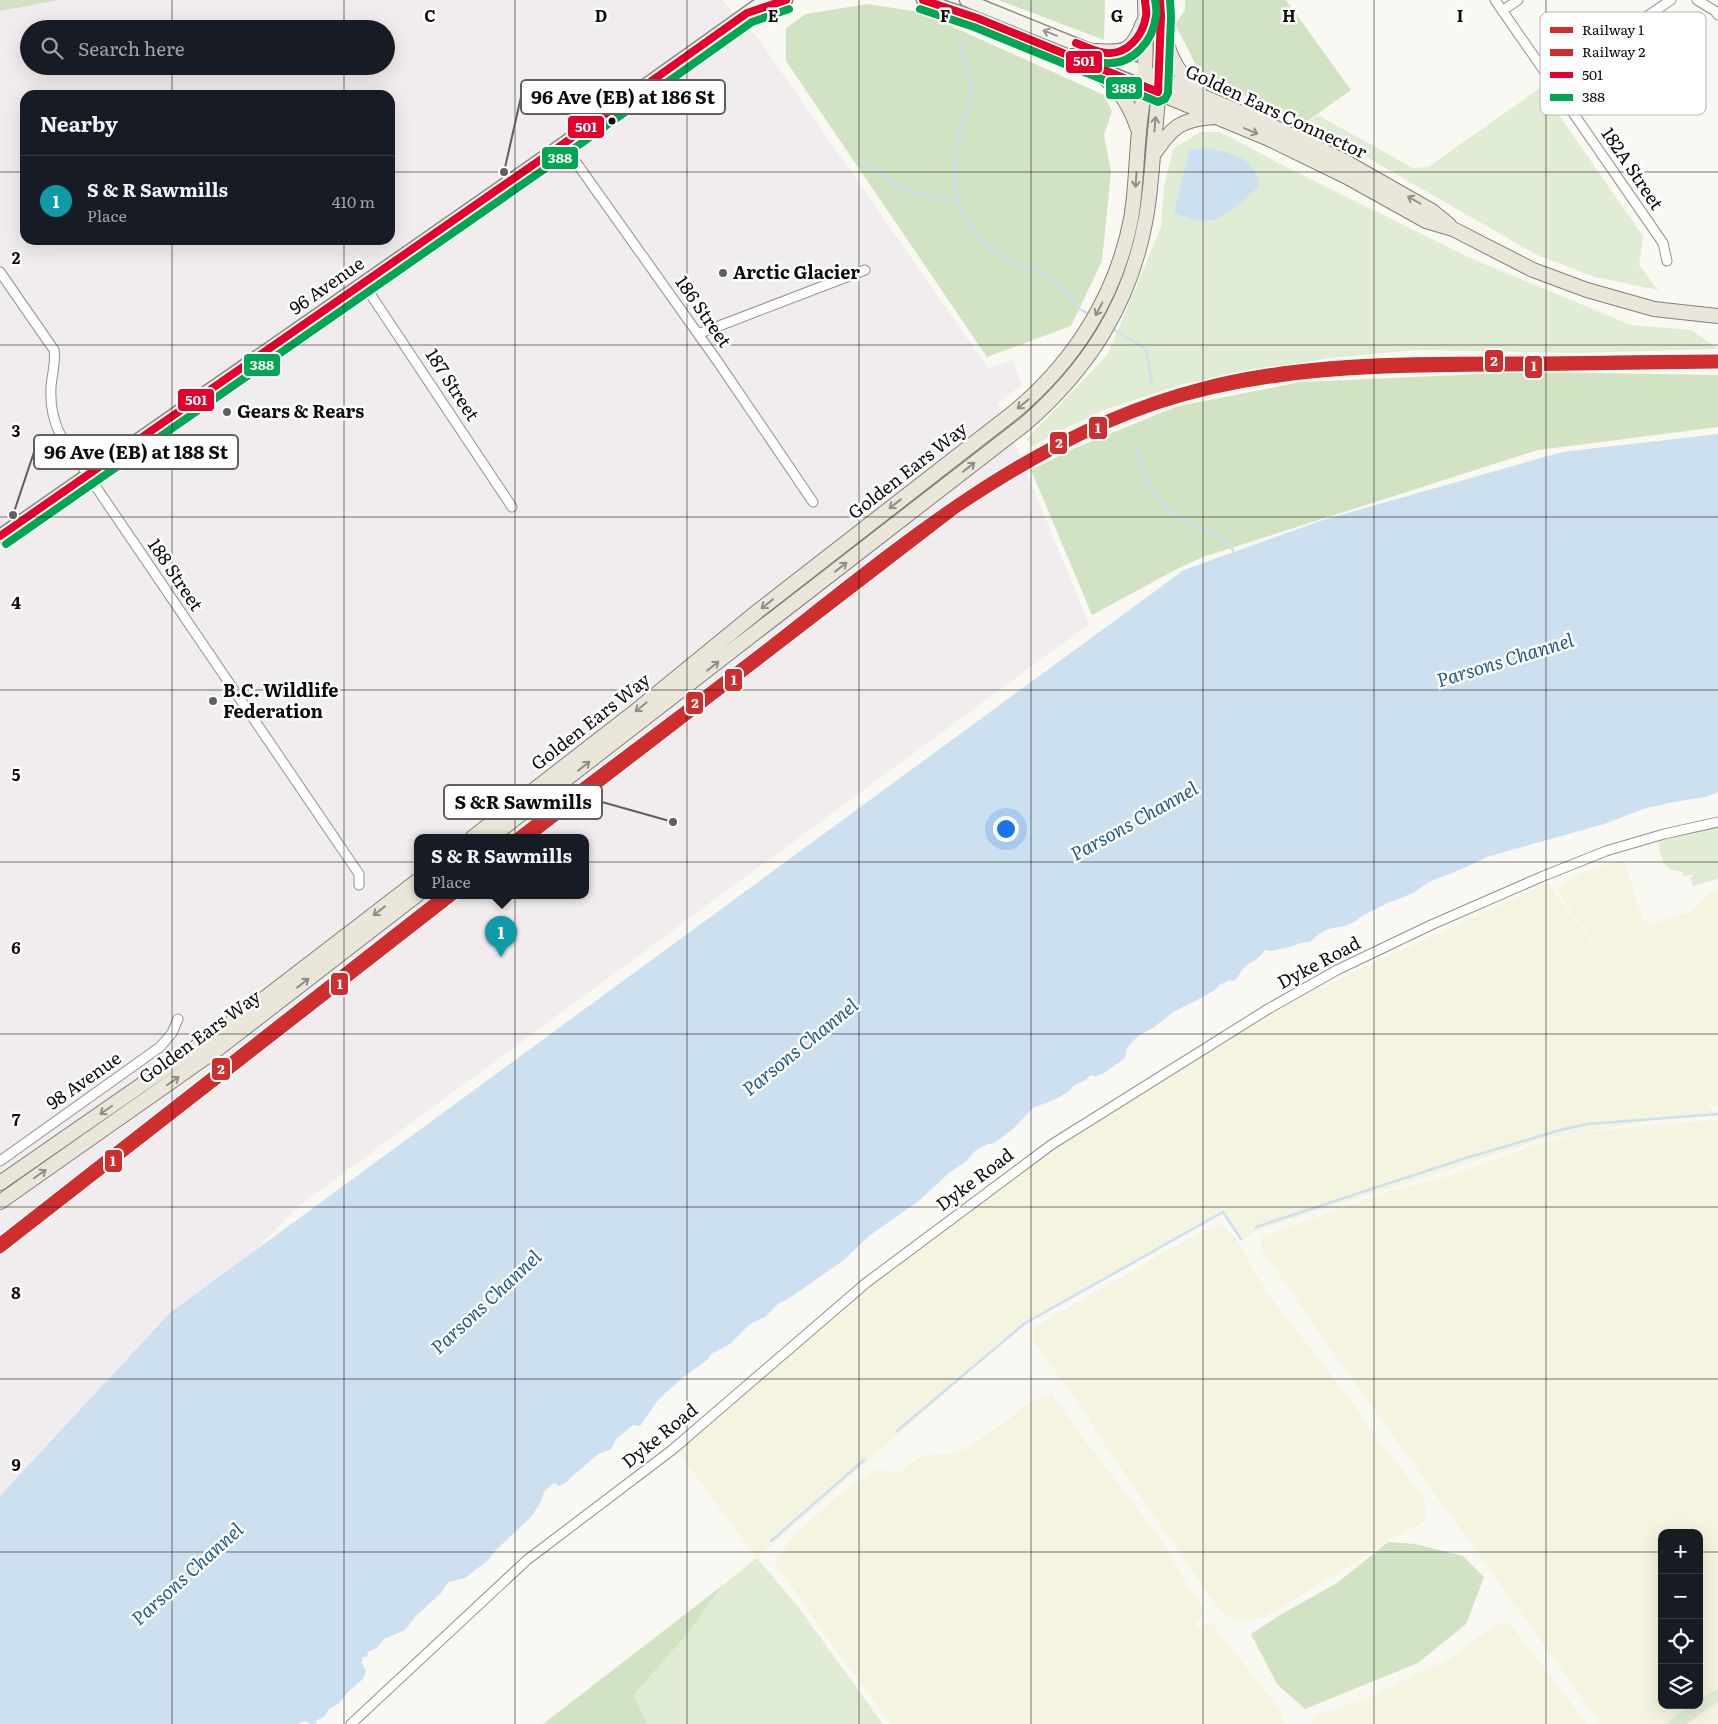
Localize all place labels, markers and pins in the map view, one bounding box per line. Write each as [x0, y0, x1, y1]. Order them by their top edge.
callout: 96 Ave (EB) at 186 St [521, 80, 725, 114]
unlabelled marker [607, 116, 617, 126]
place label: Arctic Glacier [733, 258, 860, 285]
marker: Arctic Glacier [717, 267, 729, 279]
place label: Gears & Rears [237, 397, 364, 424]
marker: Gears & Rears [221, 406, 233, 418]
callout: 96 Ave (EB) at 188 St [34, 435, 238, 469]
place label: B.C. Wildlife Federation [223, 676, 339, 724]
marker: B.C. Wildlife Federation [207, 695, 219, 707]
callout: S &R Sawmills [444, 785, 602, 819]
pin: 1 [485, 916, 517, 957]

